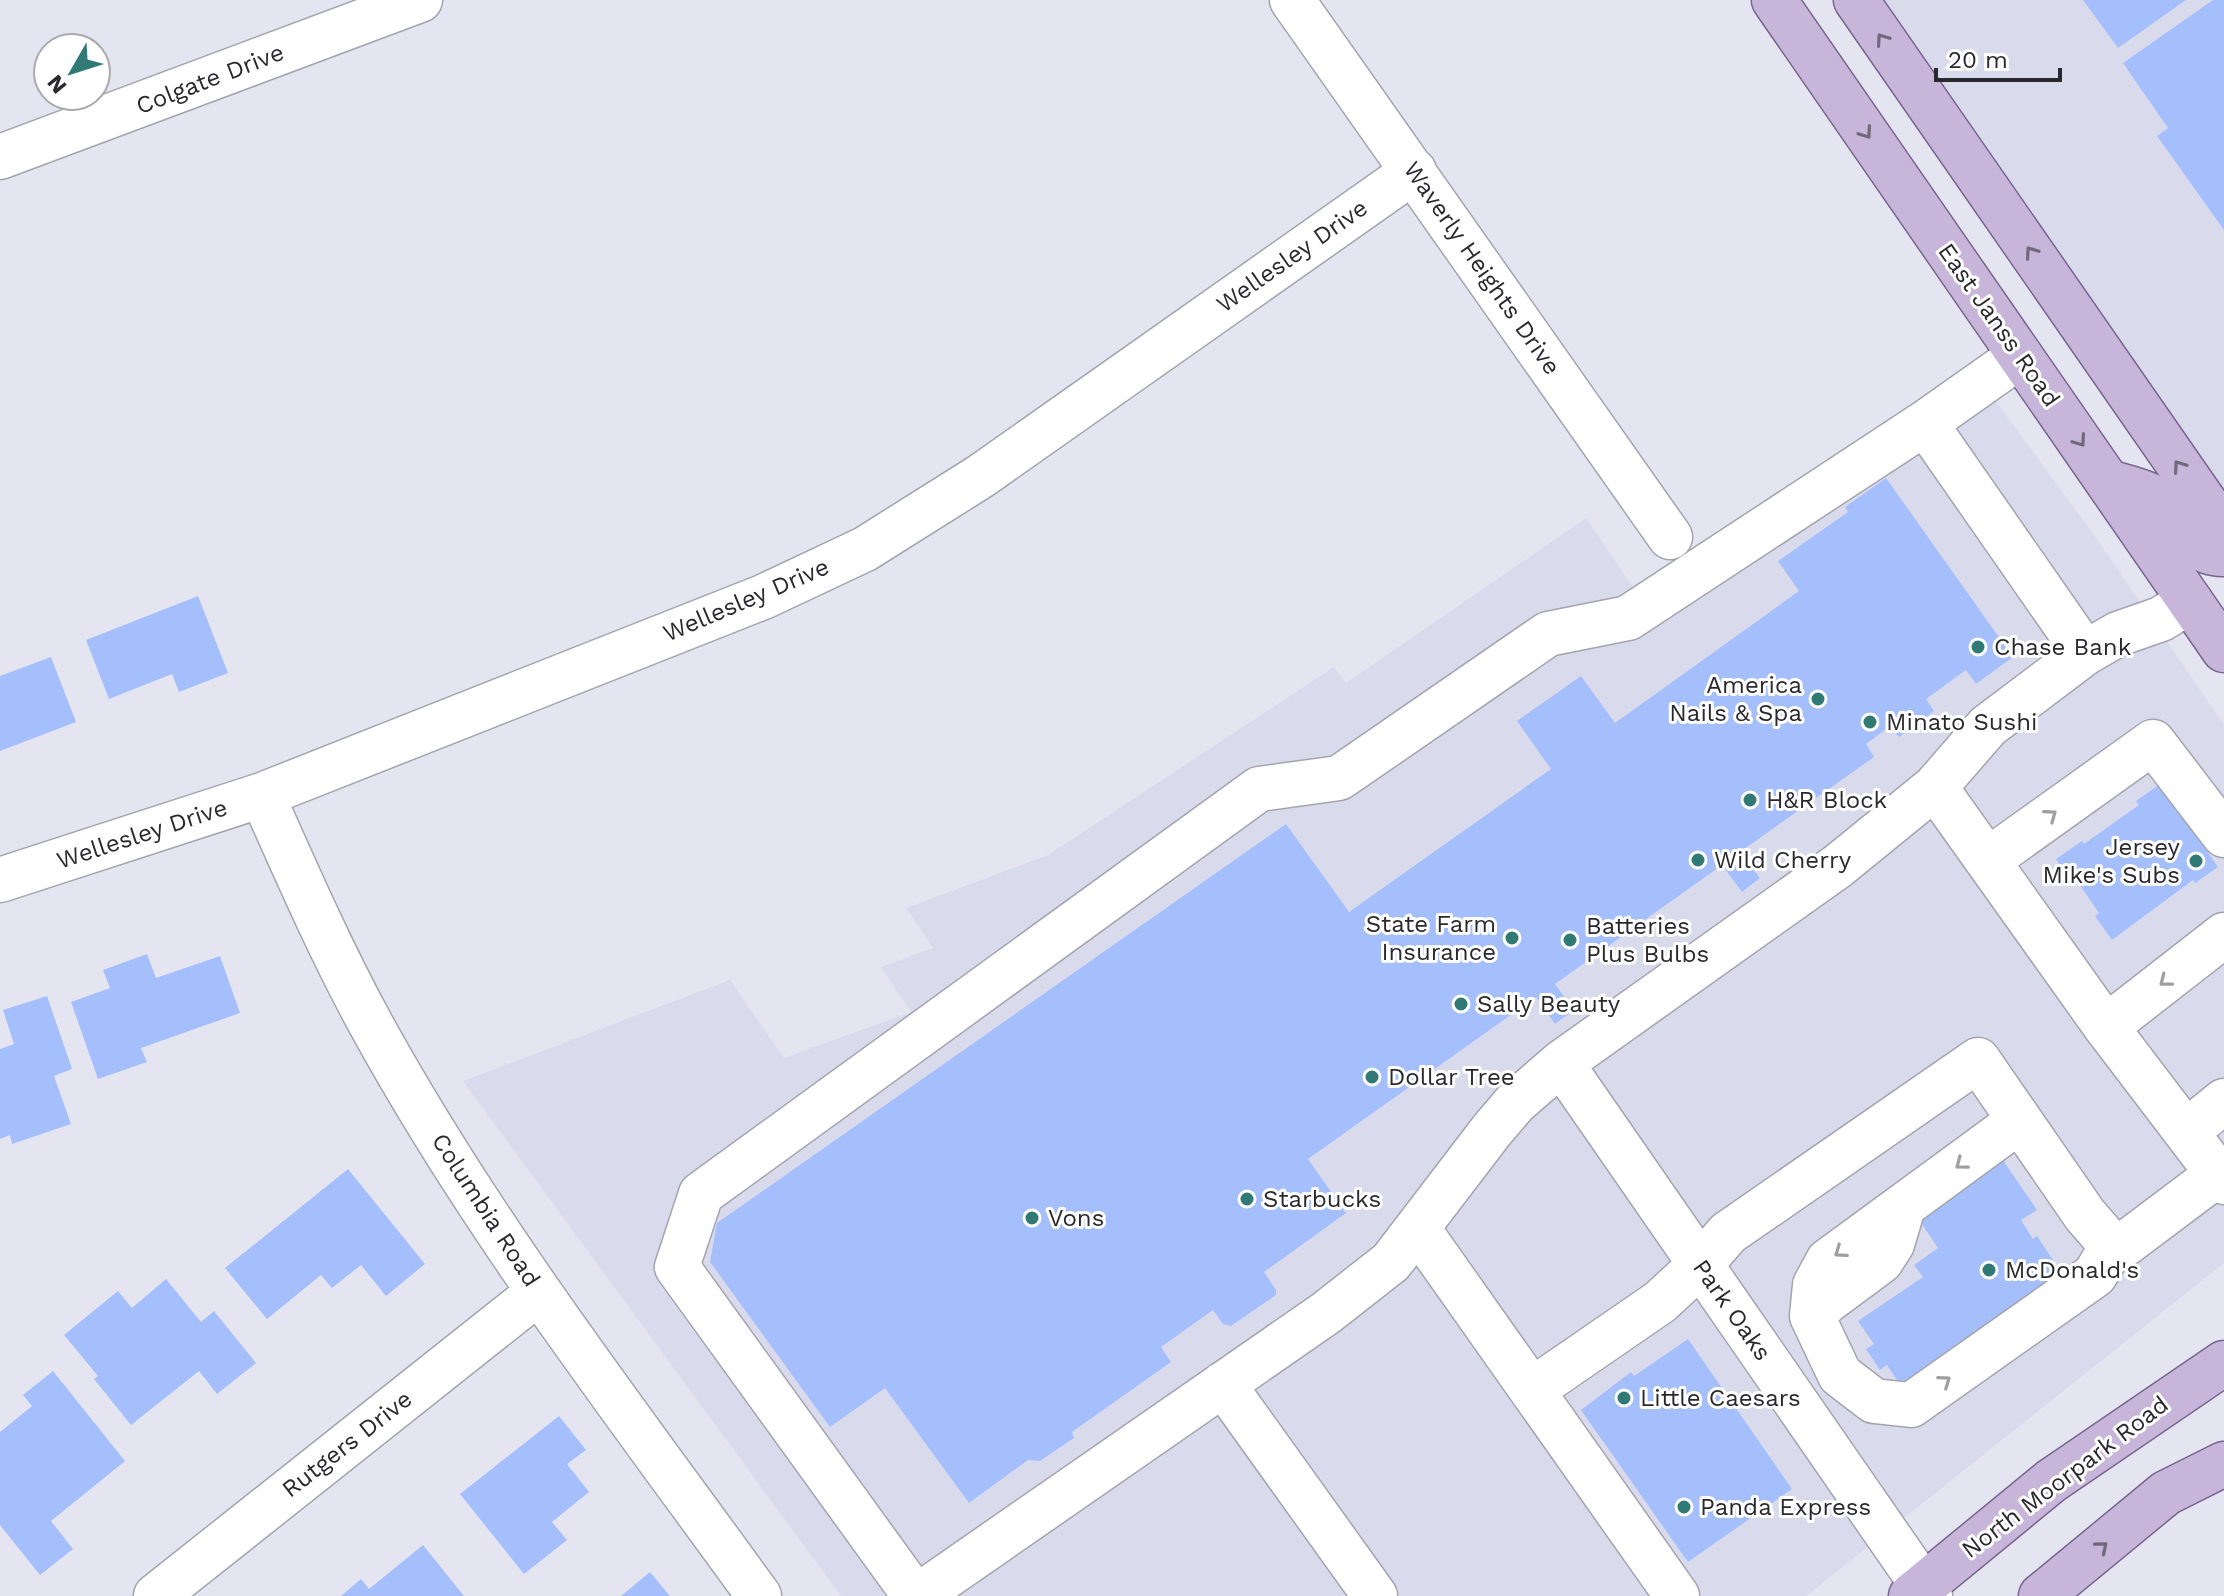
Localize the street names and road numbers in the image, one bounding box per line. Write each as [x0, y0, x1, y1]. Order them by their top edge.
street label: Colgate Drive [132, 38, 288, 120]
street label: Waverly Heights Drive [1398, 156, 1566, 380]
street label: Wellesley Drive [1211, 194, 1373, 318]
street label: East Janss Road [1932, 238, 2066, 412]
street label: Wellesley Drive [659, 552, 833, 648]
street label: Wellesley Drive [53, 793, 231, 875]
street label: Columbia Road [426, 1128, 546, 1292]
street label: Park Oaks [1687, 1254, 1777, 1366]
street label: Rutgers Drive [277, 1385, 417, 1503]
street label: North Moorpark Road [1956, 1390, 2174, 1564]

